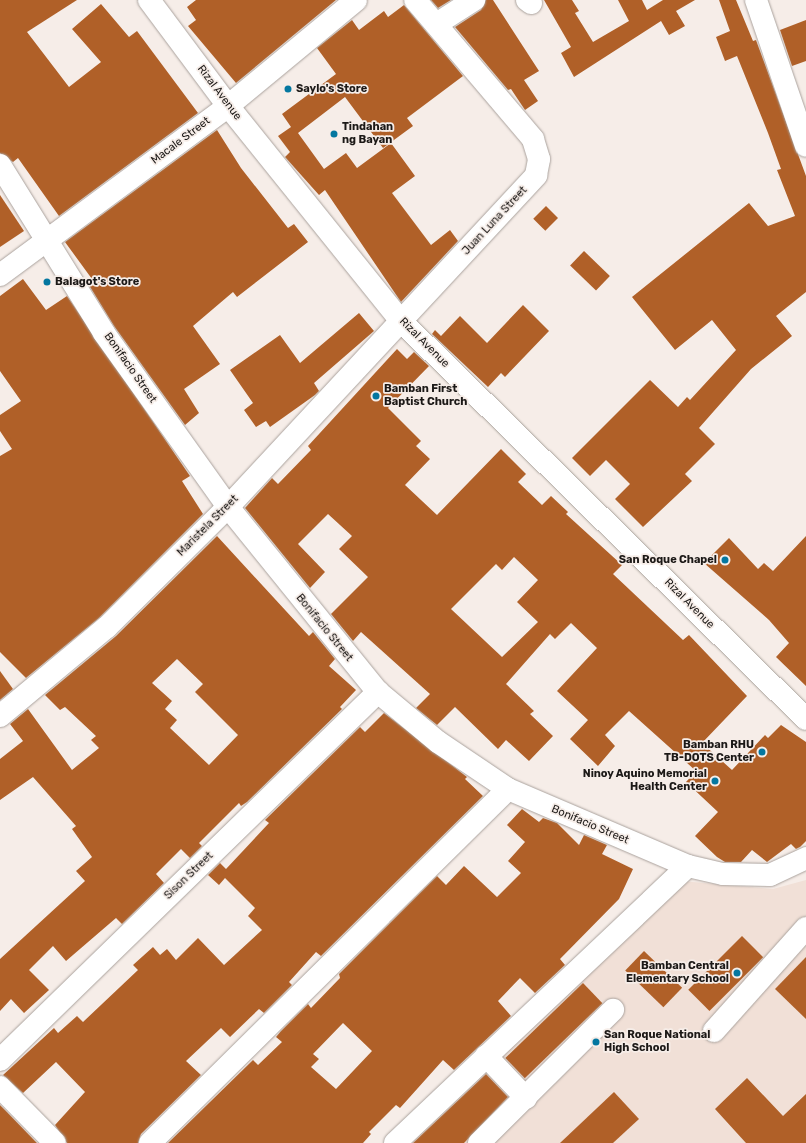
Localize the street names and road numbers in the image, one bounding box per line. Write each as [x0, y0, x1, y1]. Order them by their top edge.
street label: Rizal Avenue [194, 63, 244, 123]
street label: Macale Street [149, 115, 213, 167]
street label: Juan Luna Street [460, 184, 530, 258]
street label: Rizal Avenue [396, 315, 452, 371]
street label: Bonifacio Street [101, 330, 159, 406]
street label: Maristela Street [175, 493, 241, 559]
street label: Rizal Avenue [661, 576, 717, 632]
street label: Bonifacio Street [293, 592, 355, 664]
street label: Bonifacio Street [549, 803, 631, 847]
street label: Sison Street [162, 850, 216, 902]

